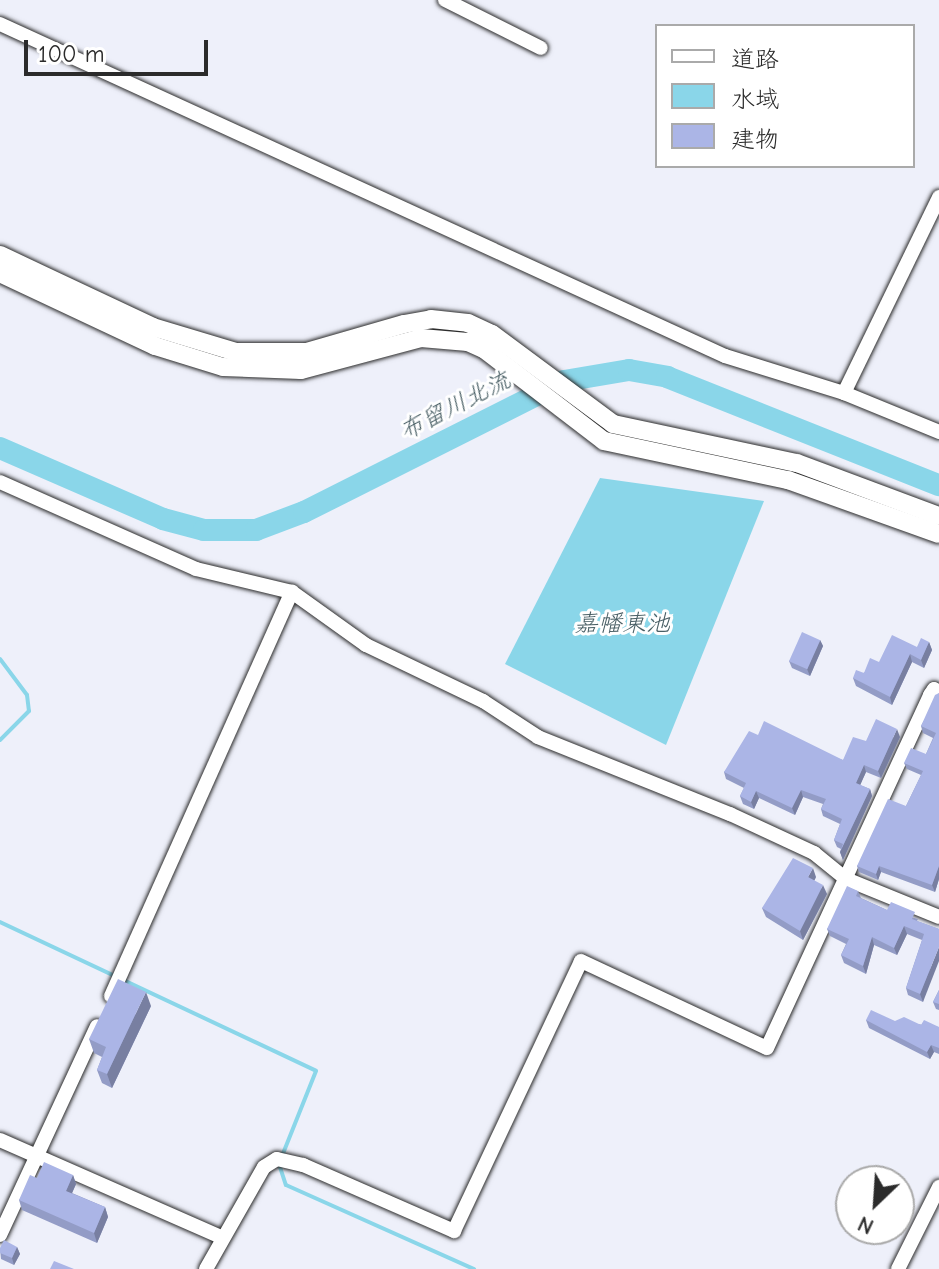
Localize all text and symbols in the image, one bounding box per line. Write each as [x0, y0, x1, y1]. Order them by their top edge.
scale bar [28, 24, 212, 74]
legend [655, 24, 915, 168]
text: 100 m [38, 40, 105, 68]
text: 道路 [731, 45, 779, 73]
text: 水域 [731, 85, 779, 113]
text: 建物 [731, 125, 779, 153]
water label: 布留川北流 [395, 366, 515, 446]
water label: 嘉幡東池 [574, 610, 670, 638]
north arrow [835, 1165, 915, 1245]
text: N [854, 1210, 878, 1240]

